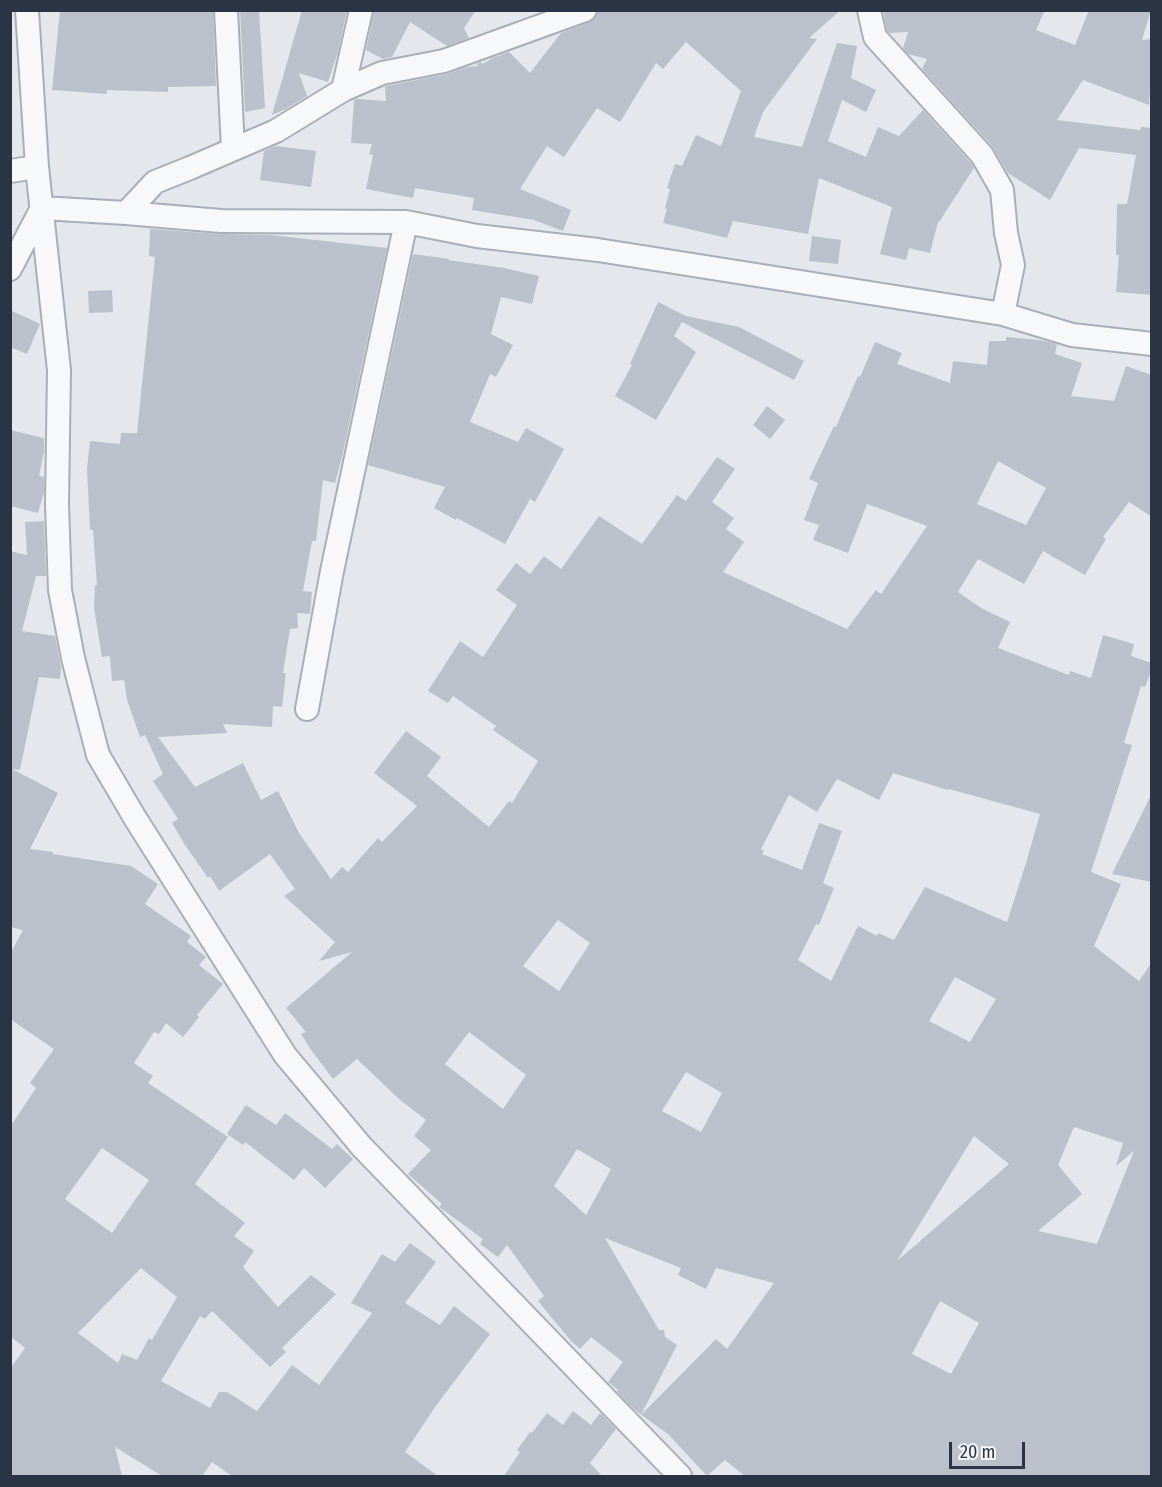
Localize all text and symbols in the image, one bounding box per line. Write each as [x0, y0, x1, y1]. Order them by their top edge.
scale bar [952, 1430, 1028, 1468]
text: 20 m [960, 1441, 995, 1463]

